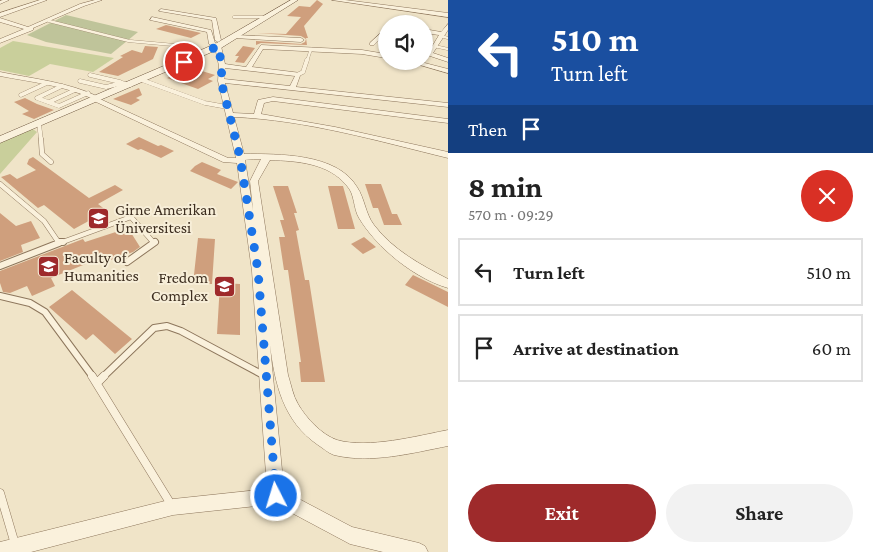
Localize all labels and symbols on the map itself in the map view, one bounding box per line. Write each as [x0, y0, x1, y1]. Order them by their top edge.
pin [163, 41, 205, 83]
place label: Girne Amerikan Üniversitesi [115, 201, 216, 236]
school or university icon: Girne Amerikan Üniversitesi [87, 206, 111, 230]
place label: Faculty of Humanities [64, 249, 139, 284]
school or university icon: Faculty of Humanities [36, 254, 60, 278]
place label: Fredom Complex [151, 269, 208, 305]
school or university icon: Fredom Complex [212, 274, 236, 298]
position arrow [249, 469, 301, 521]

